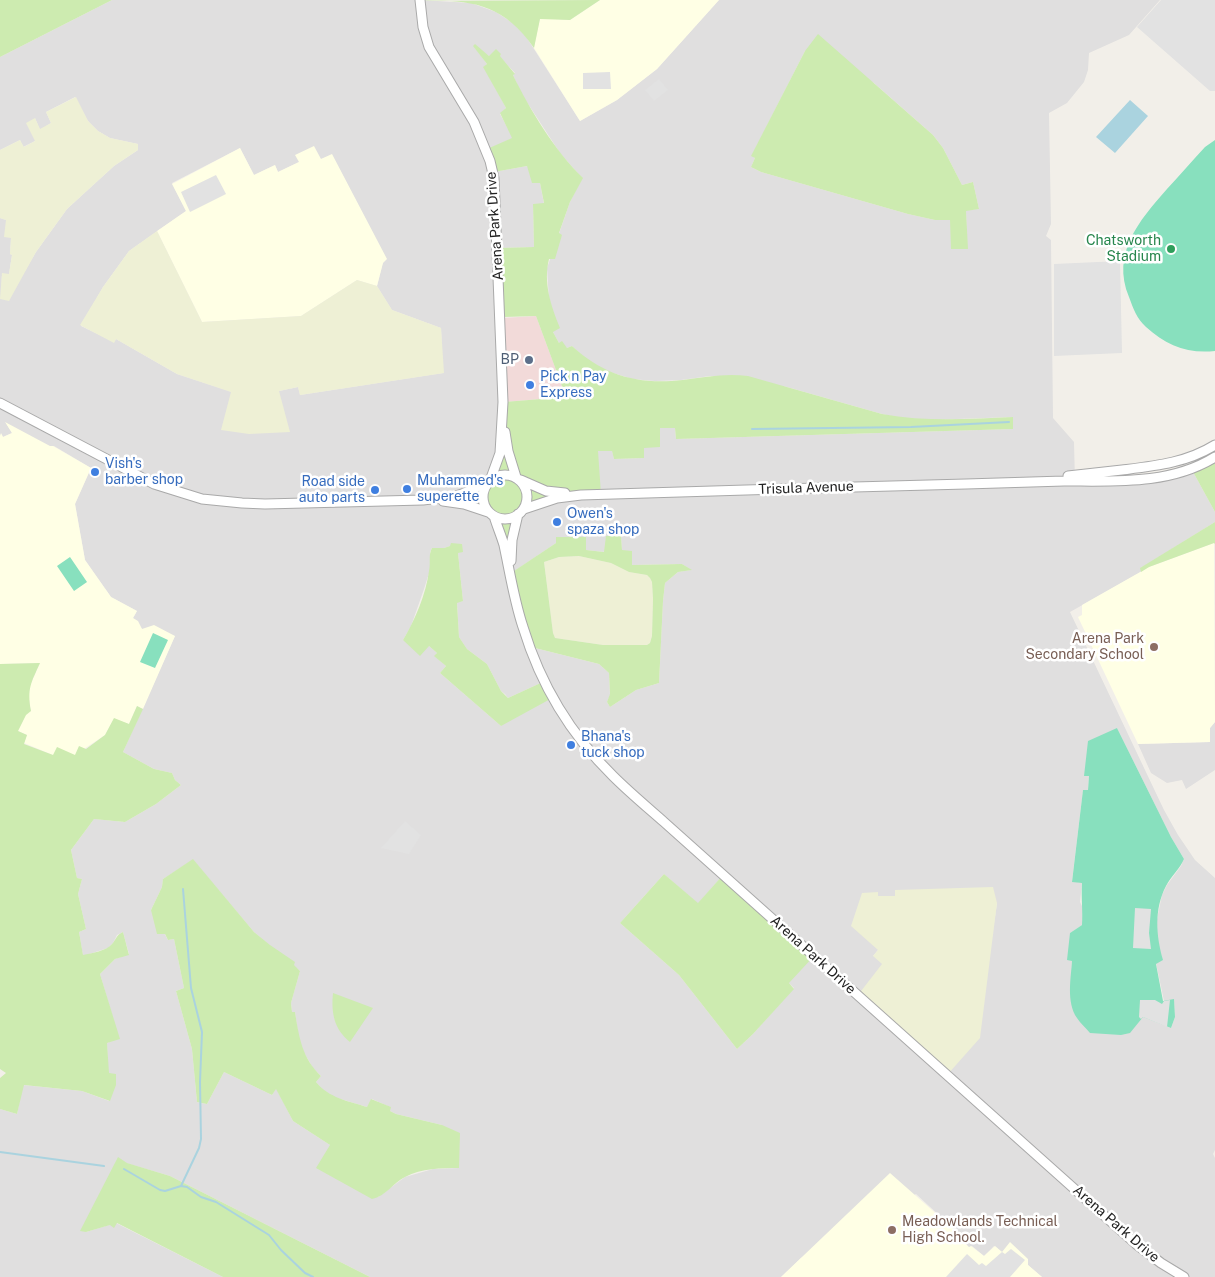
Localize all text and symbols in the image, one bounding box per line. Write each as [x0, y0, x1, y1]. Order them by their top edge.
street label: Arena Park Drive [483, 171, 507, 281]
place label: Chatsworth Stadium [1086, 233, 1161, 266]
marker: Chatsworth Stadium [1165, 243, 1177, 255]
place label: BP [501, 352, 519, 368]
marker: BP [523, 354, 535, 366]
place label: Pick n Pay Express [540, 369, 606, 402]
marker: Pick n Pay Express [524, 379, 536, 391]
place label: Vish's barber shop [105, 456, 183, 488]
marker: Vish's barber shop [89, 466, 101, 478]
place label: Muhammed's superette [417, 473, 503, 506]
place label: Road side auto parts [299, 474, 365, 507]
street label: Trisula Avenue [758, 478, 854, 498]
marker: Muhammed's superette [401, 483, 413, 495]
marker: Road side auto parts [369, 484, 381, 496]
place label: Owen's spaza shop [567, 506, 639, 538]
marker: Owen's spaza shop [551, 516, 563, 528]
place label: Arena Park Secondary School [1025, 631, 1144, 664]
marker: Arena Park Secondary School [1148, 641, 1160, 653]
place label: Bhana's tuck shop [581, 729, 645, 762]
marker: Bhana's tuck shop [565, 739, 577, 751]
street label: Arena Park Drive [767, 912, 859, 998]
street label: Arena Park Drive [1069, 1182, 1163, 1266]
place label: Meadowlands Technical High School. [902, 1214, 1058, 1246]
marker: Meadowlands Technical High School. [886, 1224, 898, 1236]

